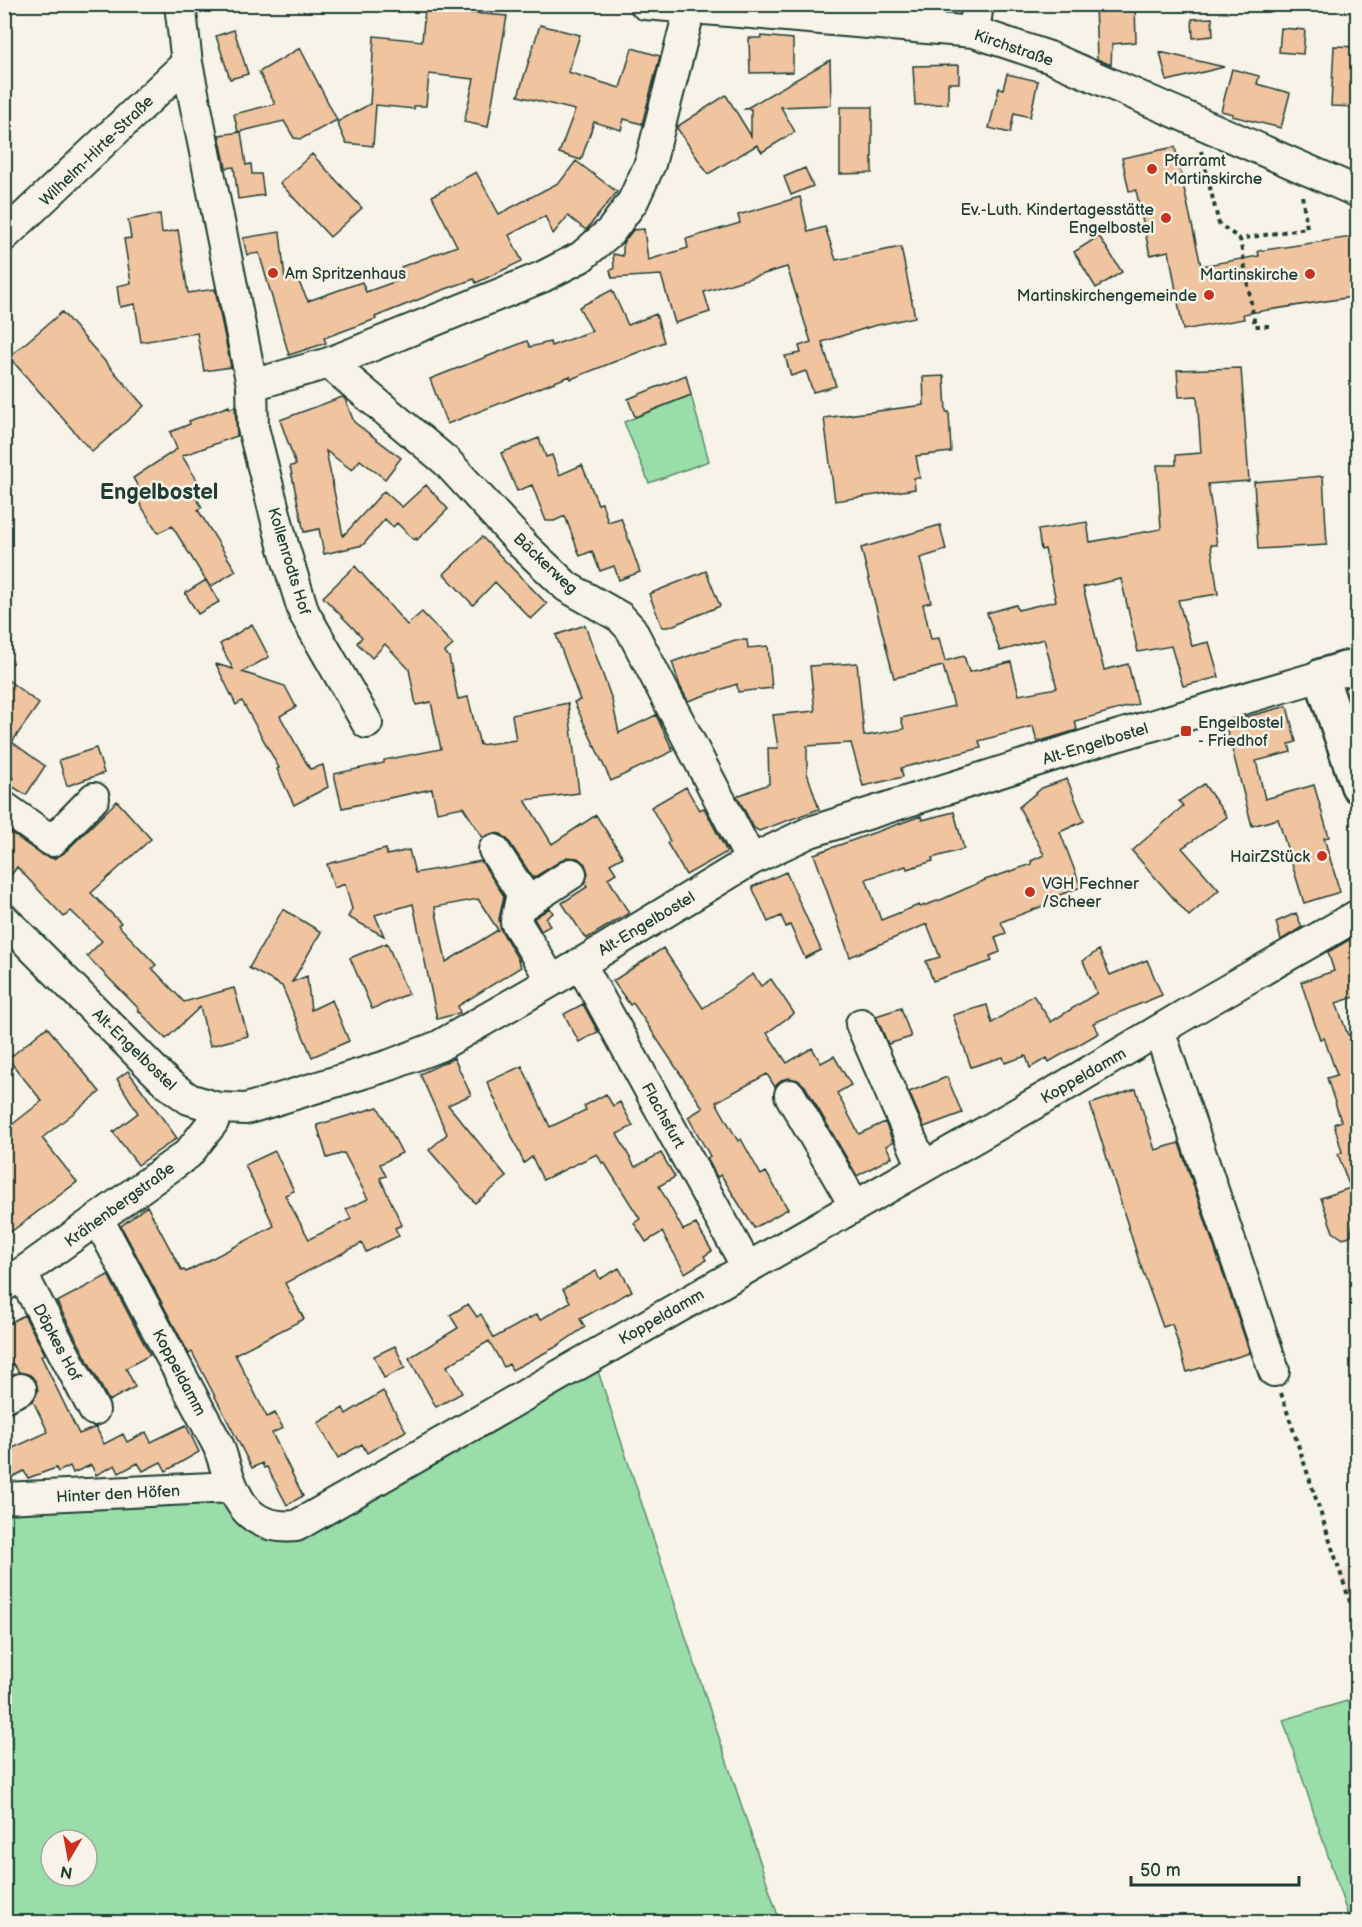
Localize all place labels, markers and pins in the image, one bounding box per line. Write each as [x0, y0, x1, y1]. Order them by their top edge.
place label: Pfarramt Martinskirche [1164, 152, 1263, 189]
marker: Pfarramt Martinskirche [1145, 162, 1159, 176]
place label: Ev.-Luth. Kindertagesstätte Engelbostel [961, 201, 1155, 238]
marker: Ev.-Luth. Kindertagesstätte Engelbostel [1159, 211, 1173, 225]
place label: Am Spritzenhaus [285, 265, 406, 284]
marker: Am Spritzenhaus [266, 266, 280, 280]
place label: Martinskirche [1200, 266, 1299, 285]
marker: Martinskirche [1303, 267, 1317, 281]
place label: Martinskirchengemeinde [1017, 287, 1198, 306]
marker: Martinskirchengemeinde [1202, 288, 1216, 302]
place label: Engelbostel - Friedhof [1198, 714, 1283, 751]
marker: Engelbostel - Friedhof [1179, 724, 1193, 738]
place label: HairZStück [1230, 848, 1310, 867]
marker: HairZStück [1315, 849, 1329, 863]
place label: VGH Fechner /Scheer [1042, 875, 1139, 912]
marker: VGH Fechner /Scheer [1023, 885, 1037, 899]

